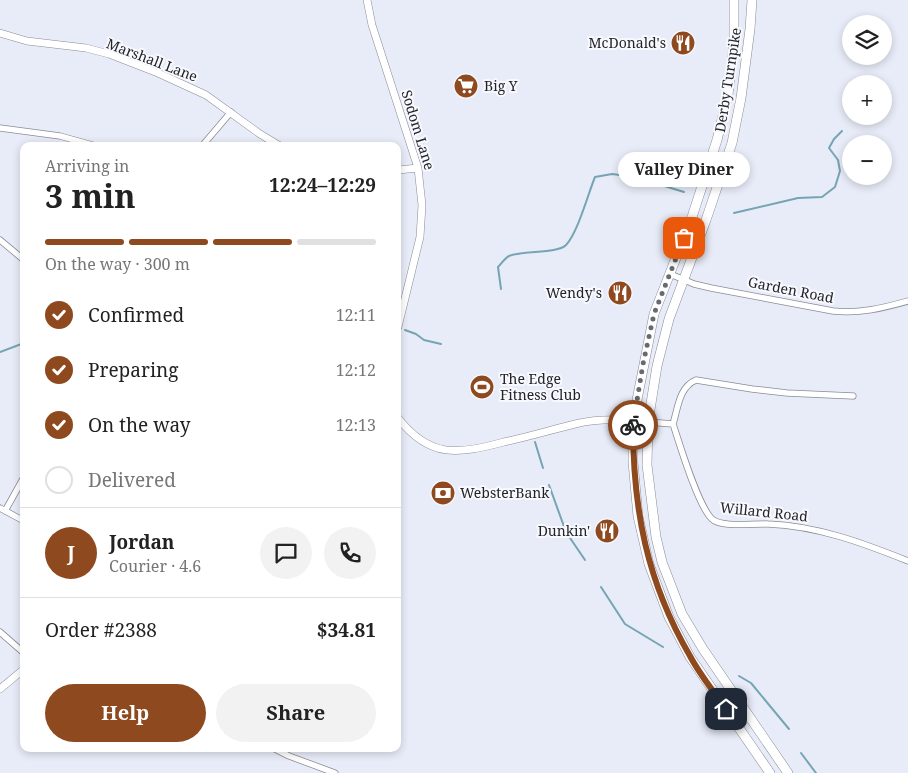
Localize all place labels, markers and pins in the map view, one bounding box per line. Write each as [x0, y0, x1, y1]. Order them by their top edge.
restaurant icon: McDonald's [670, 30, 696, 56]
place label: McDonald's [588, 33, 666, 52]
supermarket icon: Big Y [453, 73, 479, 99]
place label: Big Y [484, 76, 518, 95]
callout: Valley Diner [618, 153, 750, 188]
pin [663, 217, 705, 259]
restaurant icon: Wendy's [607, 280, 633, 306]
place label: Wendy's [546, 283, 602, 302]
place label: The Edge Fitness Club [500, 369, 581, 404]
sports icon: The Edge Fitness Club [469, 374, 495, 400]
bank icon: WebsterBank [430, 480, 456, 506]
place label: WebsterBank [460, 483, 550, 502]
restaurant icon: Dunkin' [594, 518, 620, 544]
place label: Dunkin' [538, 521, 590, 540]
pin [705, 688, 747, 730]

